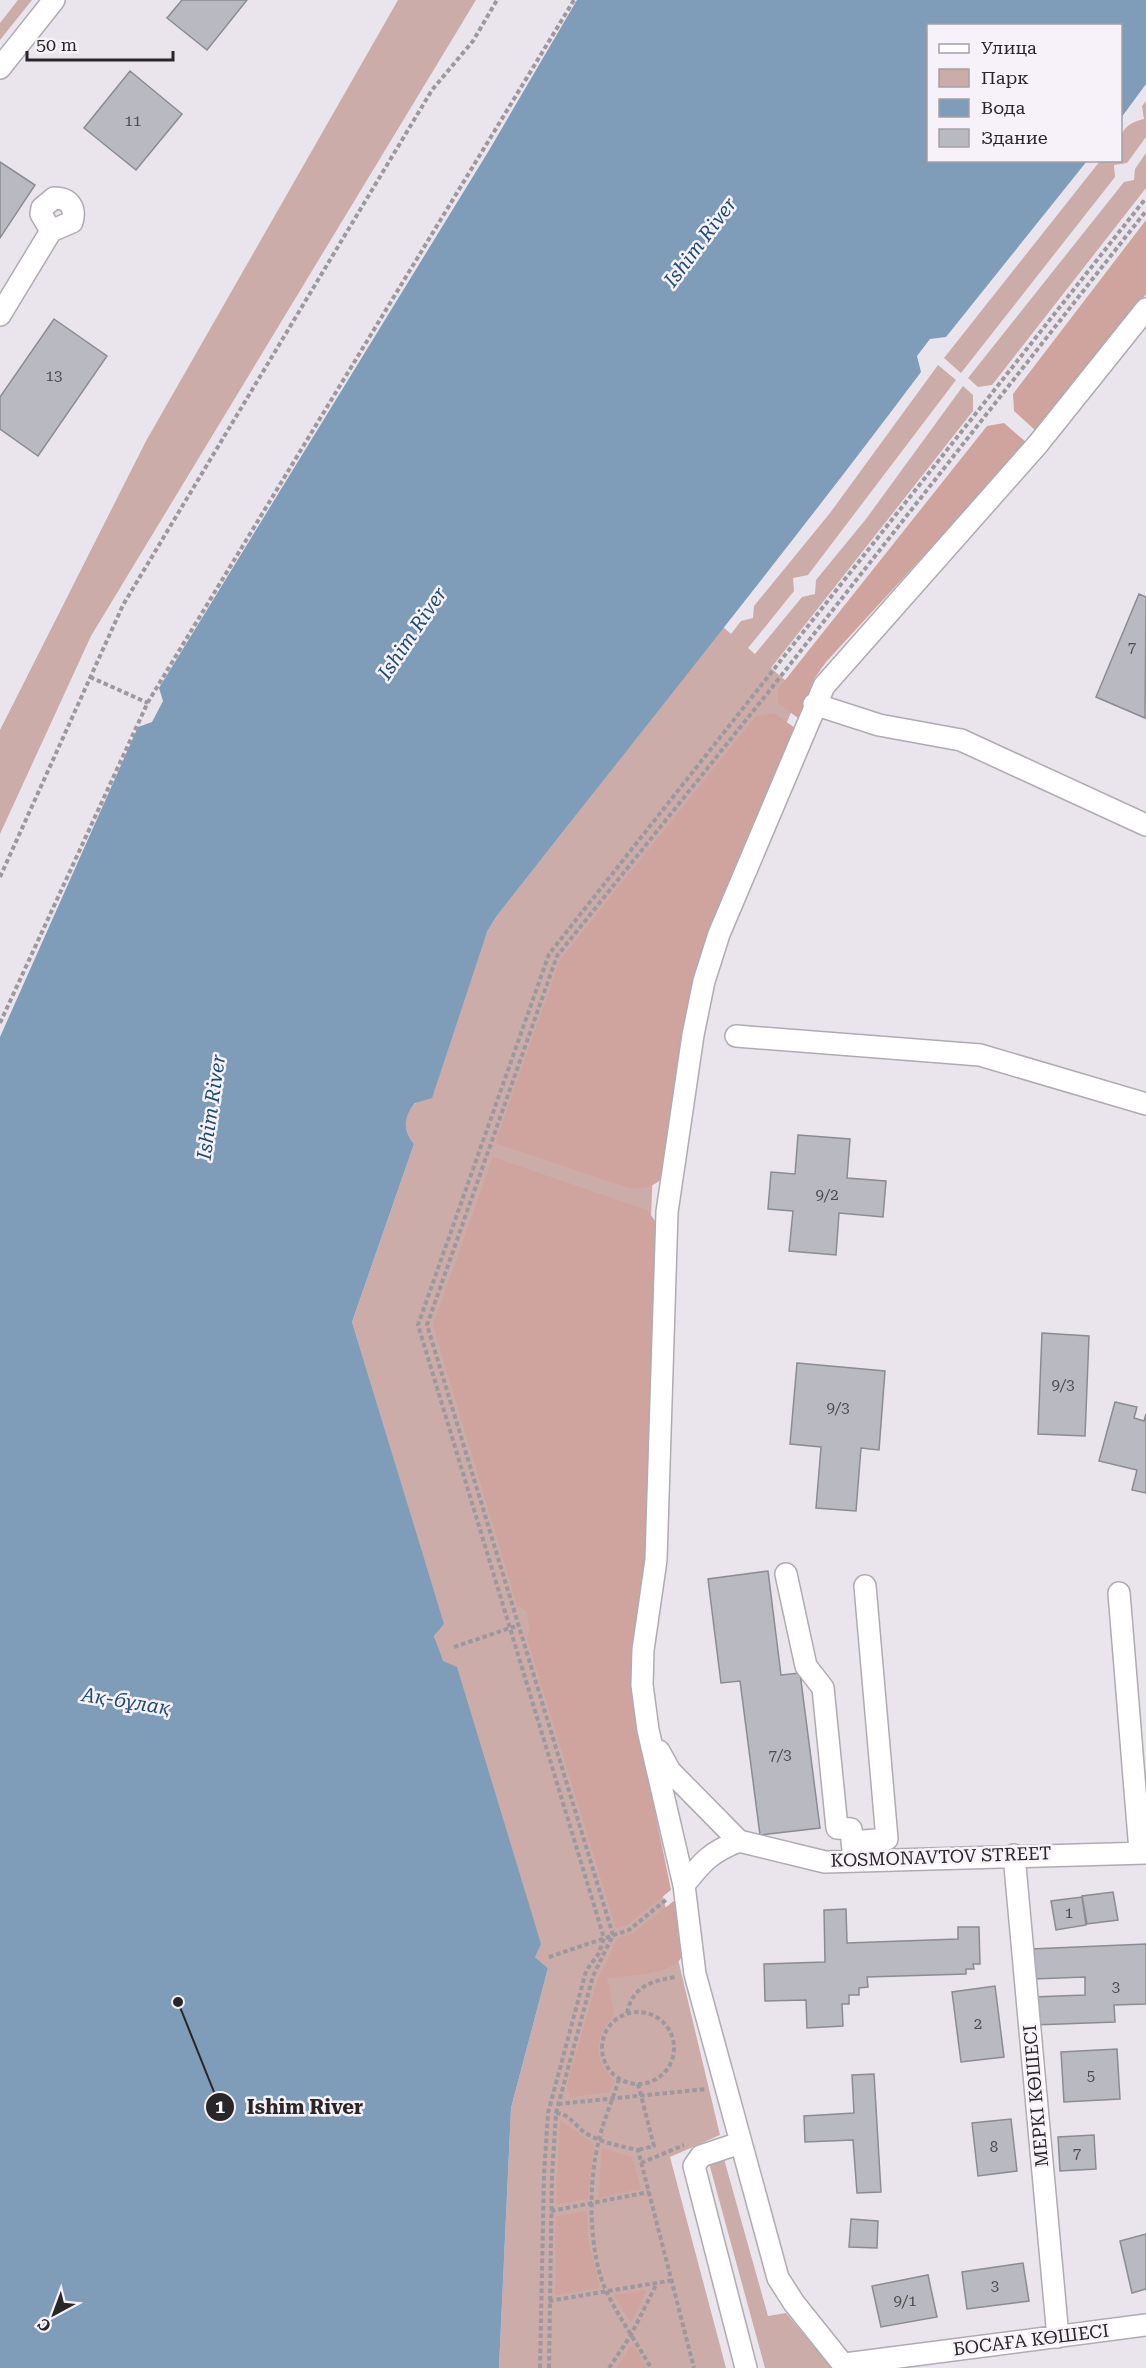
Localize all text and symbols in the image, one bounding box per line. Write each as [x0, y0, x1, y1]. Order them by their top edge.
scale bar [27, 24, 172, 62]
legend [927, 24, 1122, 162]
text: 50 m [36, 34, 77, 55]
text: Улица [981, 37, 1037, 58]
text: Парк [981, 67, 1029, 88]
text: Вода [981, 97, 1025, 118]
house number: 11 [125, 112, 141, 130]
text: Здание [981, 127, 1048, 148]
water label: Ishim River [658, 192, 742, 292]
house number: 13 [46, 367, 62, 385]
water label: Ishim River [372, 582, 452, 685]
house number: 7 [1128, 638, 1136, 656]
water label: Ishim River [192, 1052, 230, 1162]
house number: 9/2 [815, 1186, 839, 1204]
house number: 9/3 [1051, 1376, 1075, 1394]
house number: 9/3 [826, 1399, 850, 1417]
water label: Ақ-бұлақ [79, 1682, 173, 1720]
house number: 7/3 [768, 1746, 792, 1764]
street label: KOSMONAVTOV STREET [830, 1842, 1052, 1871]
house number: 1 [1065, 1904, 1073, 1922]
house number: 3 [1112, 1978, 1120, 1996]
house number: 2 [974, 2015, 982, 2033]
street label: МЕРКІ КӨШЕСІ [1019, 2024, 1052, 2168]
house number: 5 [1087, 2067, 1095, 2085]
callout: Ishim River [205, 2088, 375, 2126]
text: Ishim River [247, 2095, 363, 2119]
text: 1 [215, 2096, 225, 2117]
house number: 8 [990, 2138, 998, 2156]
house number: 7 [1073, 2144, 1081, 2162]
house number: 3 [991, 2277, 999, 2295]
north arrow [24, 2284, 84, 2344]
house number: 9/1 [893, 2292, 917, 2310]
text: С [34, 2314, 55, 2336]
street label: БОСАҒА КӨШЕСІ [952, 2320, 1110, 2359]

